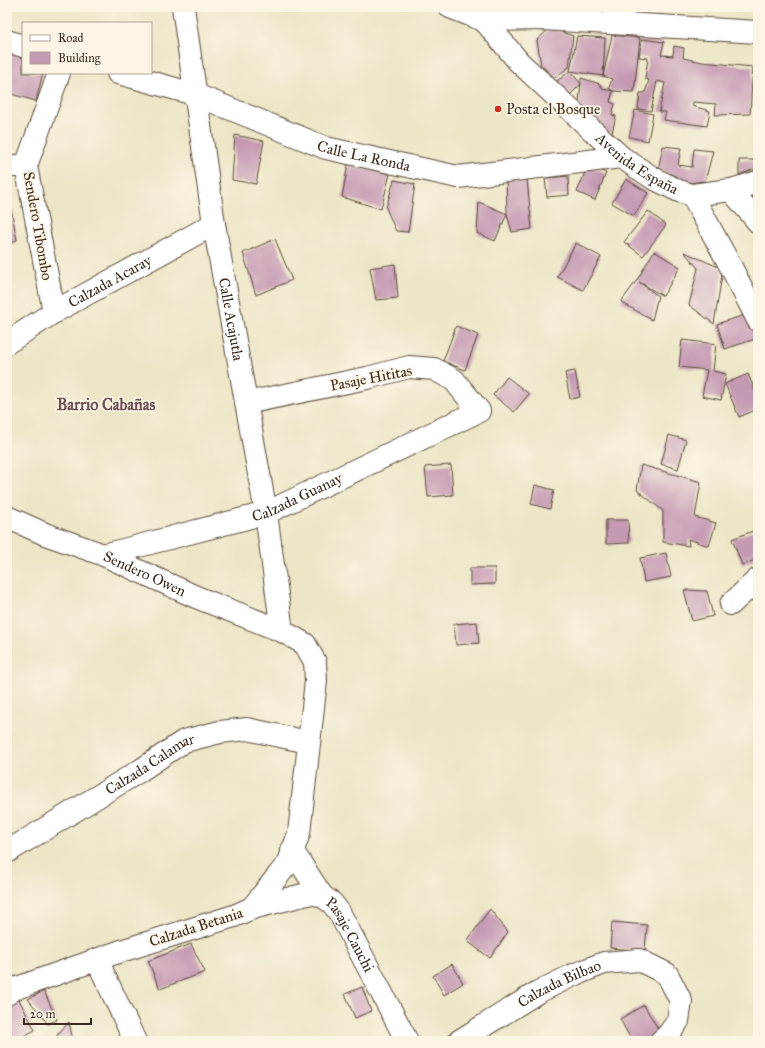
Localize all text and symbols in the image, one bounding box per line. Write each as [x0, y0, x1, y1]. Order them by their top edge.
legend [22, 22, 152, 74]
text: Road [58, 31, 84, 45]
text: Building [58, 51, 101, 66]
place label: Posta el Bosque [506, 100, 600, 119]
marker: Posta el Bosque [493, 104, 503, 114]
street label: Avenida España [591, 128, 682, 198]
street label: Calle La Ronda [314, 136, 413, 175]
street label: Sendero Tibombo [20, 170, 56, 282]
street label: Calzada Acaray [65, 251, 156, 311]
street label: Calle Acajutla [215, 276, 248, 363]
street label: Pasaje Hititas [328, 361, 414, 395]
district label: Barrio Cabañas [57, 395, 156, 414]
street label: Calzada Guanay [250, 468, 346, 525]
street label: Sendero Owen [101, 547, 189, 600]
street label: Calzada Calamar [102, 730, 197, 799]
street label: Pasaje Cauchi [323, 893, 378, 975]
street label: Calzada Betania [147, 903, 246, 951]
street label: Calzada Bilbao [514, 956, 604, 1011]
scale bar [24, 1000, 91, 1026]
text: 20 m [30, 1007, 56, 1021]

